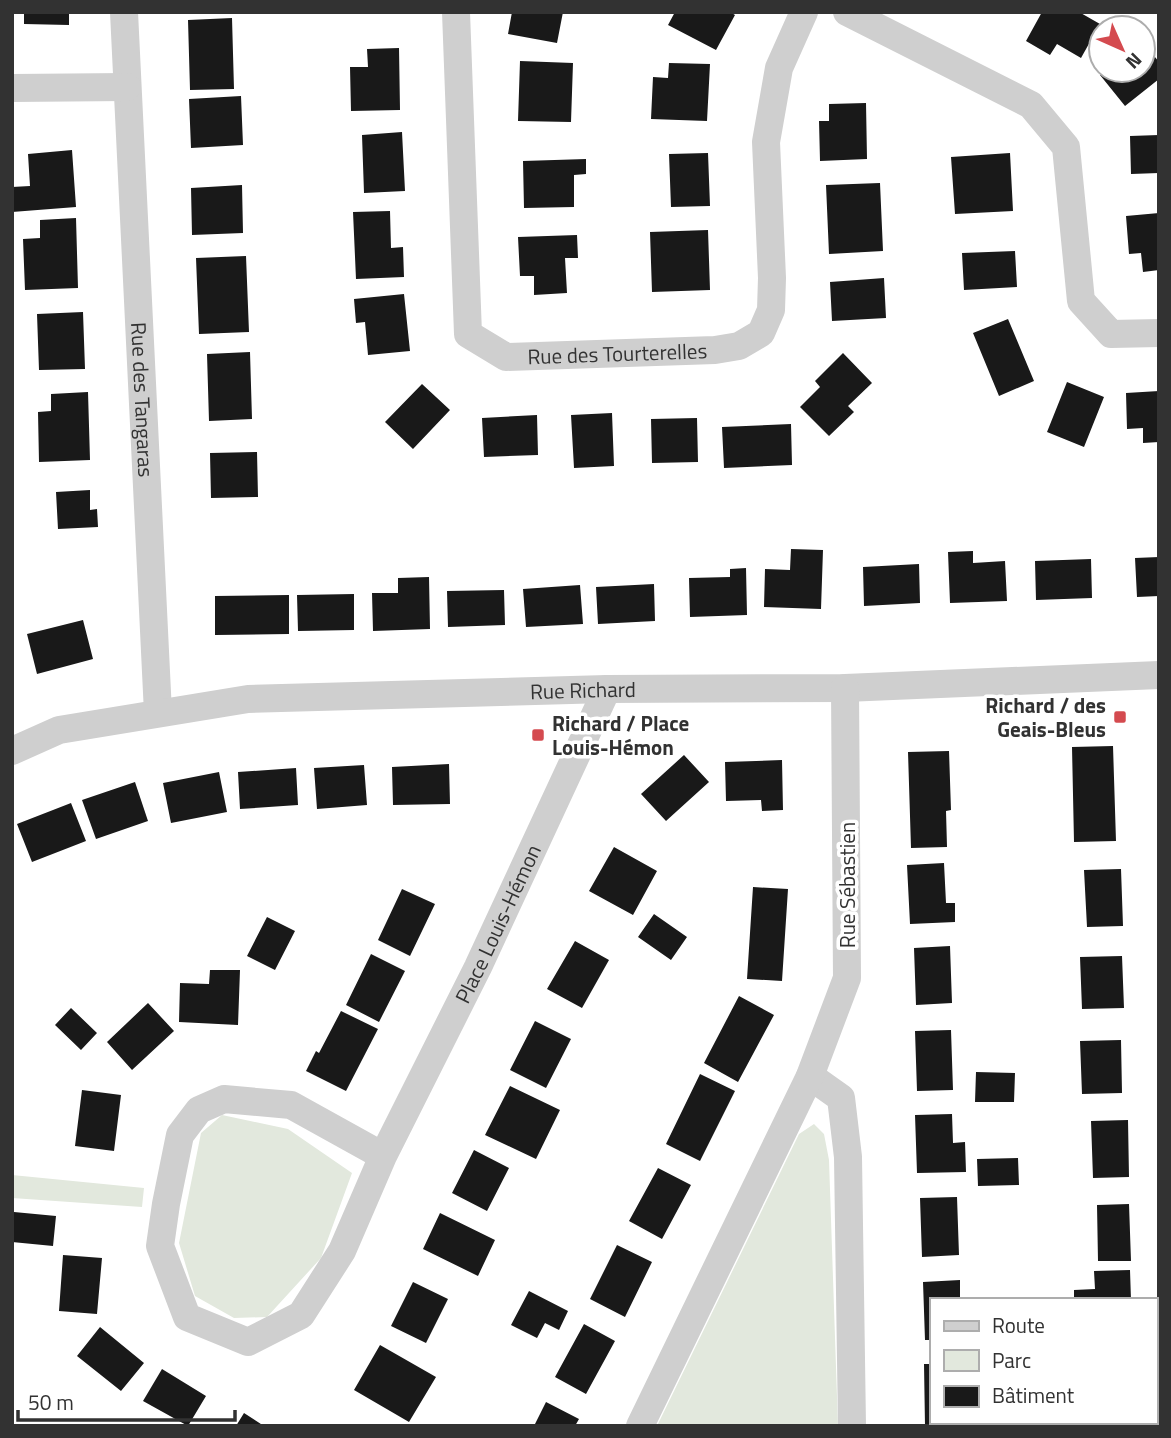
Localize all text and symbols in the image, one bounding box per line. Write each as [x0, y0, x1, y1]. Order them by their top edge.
north arrow [1087, 14, 1157, 84]
text: N [1119, 46, 1149, 76]
street label: Rue des Tangaras [123, 321, 163, 478]
street label: Rue des Tourterelles [527, 334, 708, 372]
street label: Rue Richard [529, 673, 636, 707]
place label: Richard / des Geais-Bleus [985, 689, 1106, 745]
place label: Richard / Place Louis-Hémon [552, 707, 689, 763]
marker: Richard / des Geais-Bleus [1112, 709, 1128, 725]
marker: Richard / Place Louis-Hémon [530, 727, 546, 743]
street label: Rue Sébastien [831, 822, 863, 948]
street label: Place Louis-Hémon [446, 839, 549, 1009]
legend [930, 1298, 1157, 1424]
text: Route [992, 1309, 1045, 1341]
text: Parc [992, 1344, 1031, 1376]
scale bar [18, 1378, 234, 1422]
text: Bâtiment [992, 1379, 1075, 1411]
text: 50 m [28, 1386, 74, 1418]

